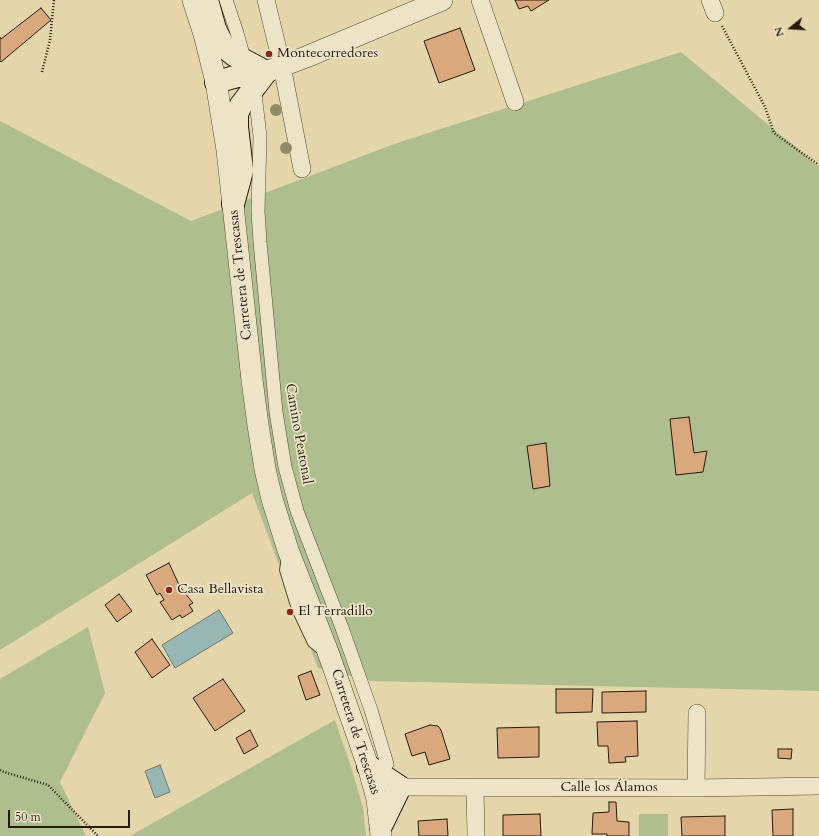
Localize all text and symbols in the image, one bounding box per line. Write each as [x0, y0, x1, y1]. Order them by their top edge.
north arrow [771, 8, 811, 48]
text: N [771, 25, 788, 39]
place label: Montecorredores [277, 46, 378, 62]
marker: Montecorredores [264, 49, 274, 59]
street label: Carretera de Trescasas [226, 209, 256, 341]
street label: Camino Peatonal [281, 382, 315, 486]
place label: Casa Bellavista [177, 582, 263, 598]
marker: Casa Bellavista [164, 585, 174, 595]
place label: El Terradillo [298, 604, 373, 620]
marker: El Terradillo [285, 607, 295, 617]
street label: Carretera de Trescasas [327, 667, 383, 797]
street label: Calle los Álamos [560, 780, 658, 796]
scale bar [10, 802, 132, 828]
text: 50 m [15, 809, 41, 825]

